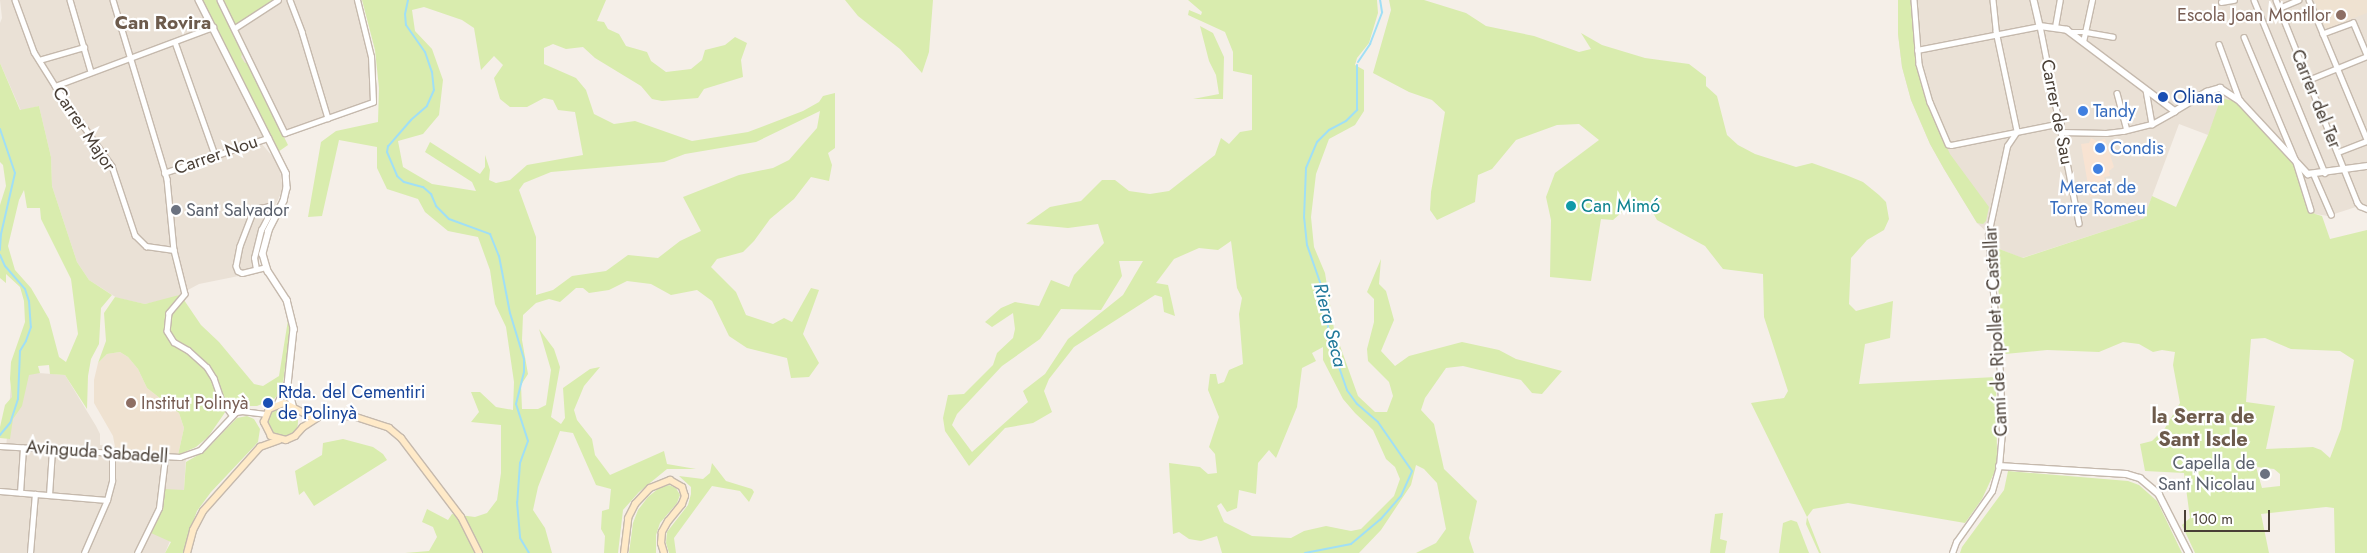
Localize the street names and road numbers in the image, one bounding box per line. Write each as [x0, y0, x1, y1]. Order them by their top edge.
street label: Carrer del Ter [2286, 46, 2346, 152]
street label: Carrer de Sau [2036, 58, 2078, 166]
street label: Carrer Major [48, 82, 120, 176]
street label: Carrer Nou [171, 131, 261, 179]
street label: Camí de Ripollet a Castellar [1980, 225, 2012, 437]
street label: Avinguda Sabadell [25, 436, 169, 468]

